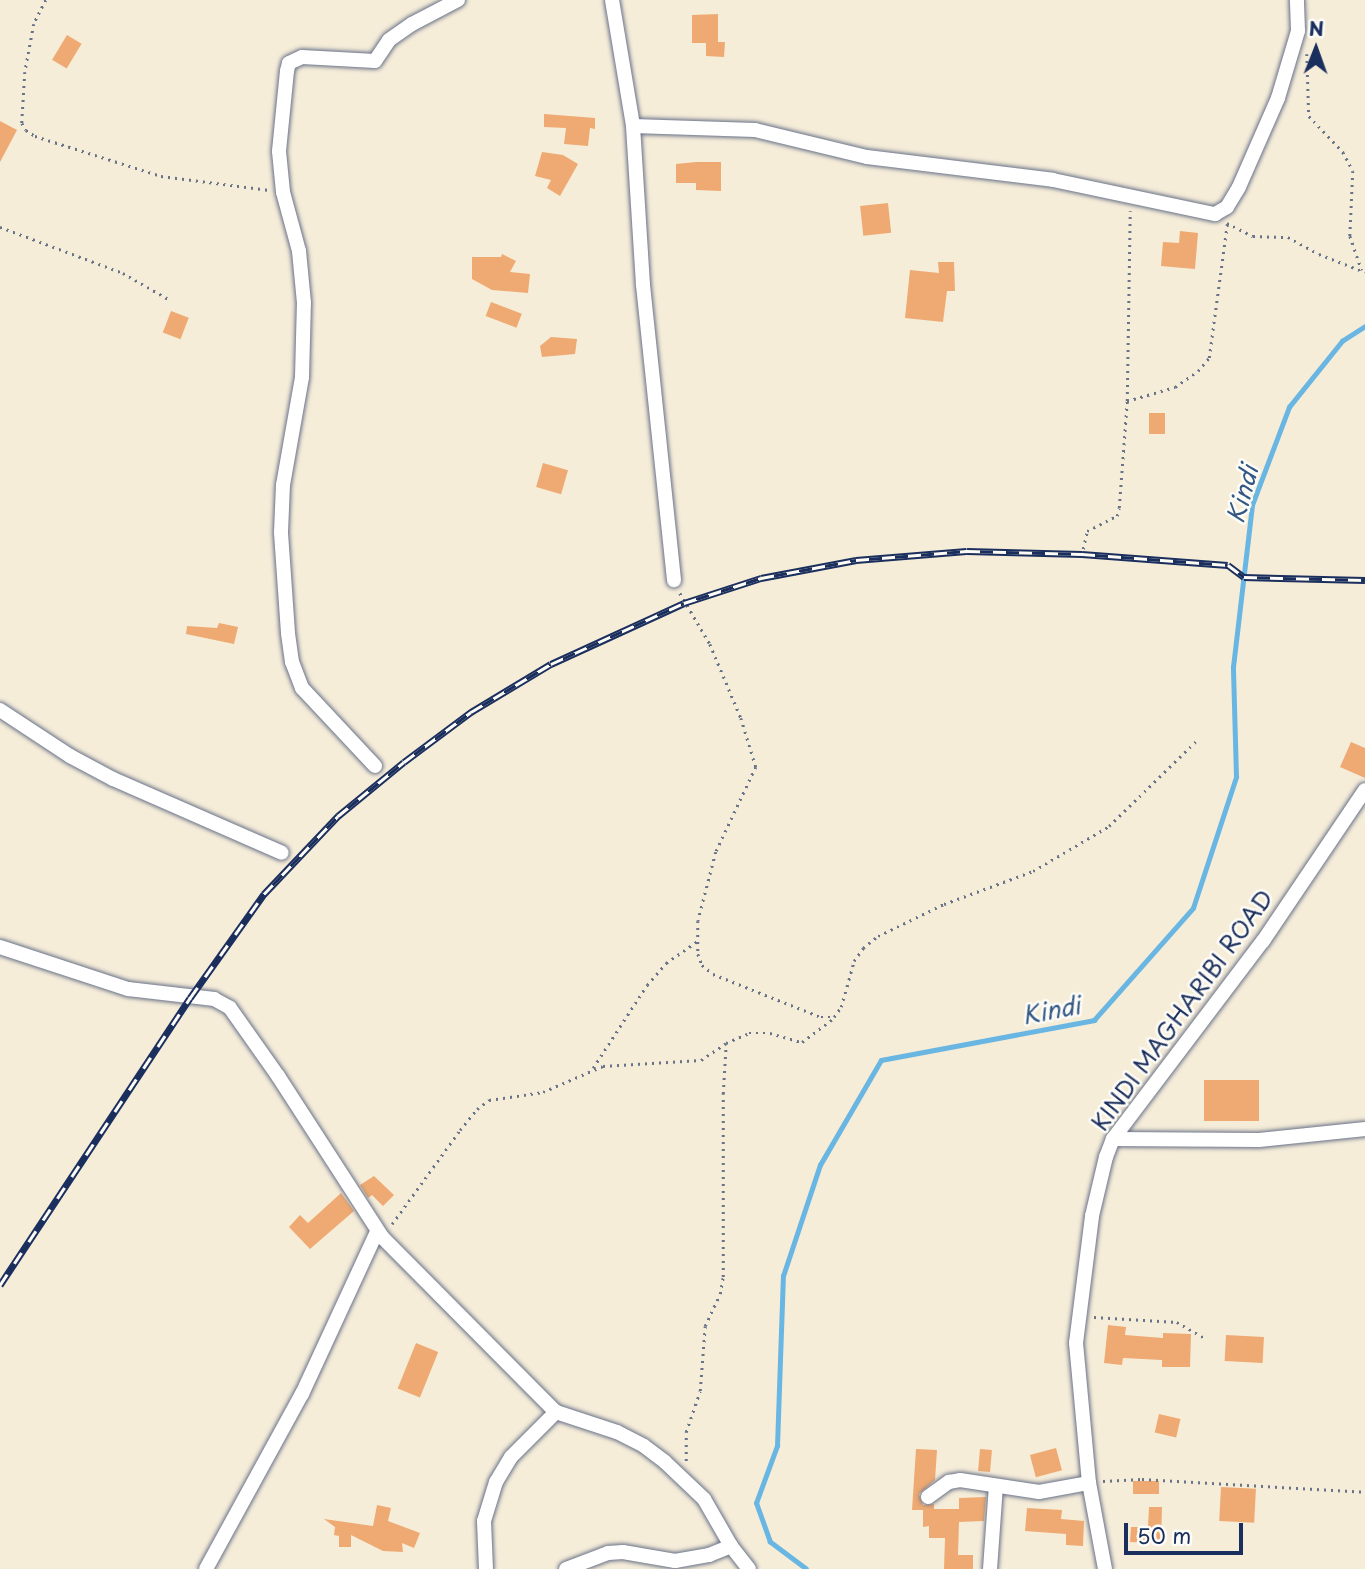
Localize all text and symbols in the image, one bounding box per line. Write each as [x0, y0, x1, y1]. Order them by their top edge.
north arrow [1281, 14, 1351, 84]
text: N [1309, 14, 1324, 42]
water label: Kindi [1221, 462, 1263, 526]
street label: KINDI MAGHARIBI ROAD [1086, 885, 1278, 1135]
water label: Kindi [1019, 990, 1083, 1030]
scale bar [1127, 1510, 1246, 1554]
text: 50 m [1137, 1519, 1191, 1551]

